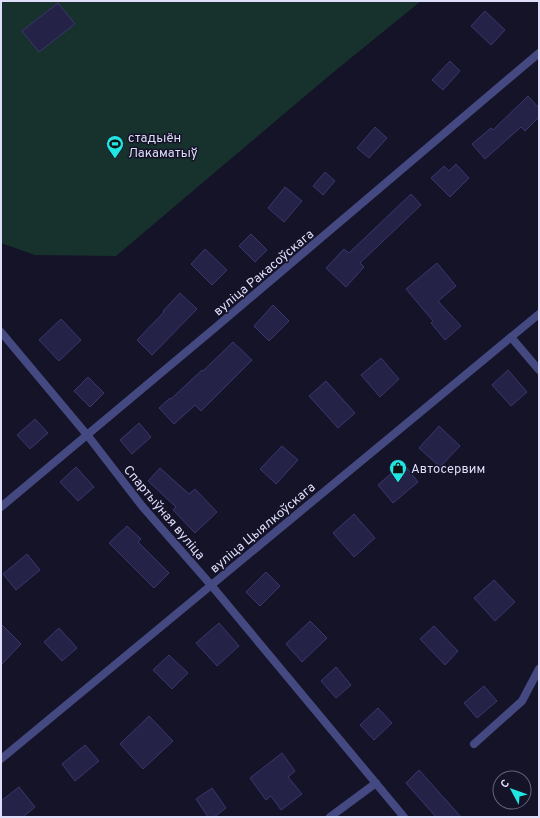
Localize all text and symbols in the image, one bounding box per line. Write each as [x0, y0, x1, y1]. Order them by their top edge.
place label: стадыён Лакаматыў [128, 131, 198, 162]
sports icon: стадыён Лакаматыў [105, 134, 125, 159]
street label: вуліца Ракасоўскага [211, 227, 318, 320]
shop icon: Автосервим [388, 458, 408, 483]
place label: Автосервим [411, 462, 485, 478]
street label: Спартыўная вуліца [119, 463, 208, 564]
street label: вуліца Цыялкоўскага [207, 480, 319, 577]
north arrow [492, 770, 532, 810]
text: С [498, 777, 513, 791]

